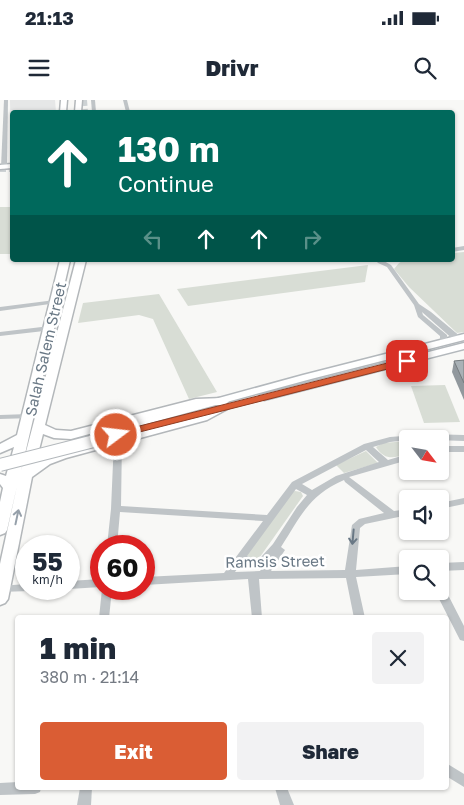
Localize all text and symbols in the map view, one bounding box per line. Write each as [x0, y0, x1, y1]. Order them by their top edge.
text: 21:13 [25, 6, 74, 29]
icon: menu [25, 54, 53, 82]
text: Drivr [205, 54, 259, 81]
icon: search [411, 54, 439, 82]
text: 130 m [118, 128, 220, 170]
icon: ahead [35, 130, 100, 195]
text: Continue [118, 170, 214, 197]
icon: left [139, 225, 167, 253]
icon: ahead [192, 225, 220, 253]
icon: ahead [245, 225, 273, 253]
icon: right [298, 225, 326, 253]
street label: Salah Salem Street [21, 280, 69, 418]
pin [386, 340, 428, 382]
icon: arrive [393, 347, 421, 375]
position arrow [89, 408, 141, 460]
north arrow [399, 430, 449, 480]
map controls [399, 430, 449, 600]
button: sound [399, 490, 449, 540]
one-way arrow [13, 509, 22, 525]
one-way arrow [348, 528, 358, 544]
speed limit sign: 60 [90, 535, 155, 600]
text: 55 [32, 546, 63, 577]
button: search [399, 550, 449, 600]
street label: Ramsis Street [225, 551, 325, 571]
text: km/h [32, 572, 63, 587]
text: 1 min [40, 630, 116, 666]
button: close [372, 632, 424, 684]
text: 380 m · 21:14 [40, 667, 139, 687]
button: Exit [40, 722, 227, 780]
button: Share [237, 722, 424, 780]

